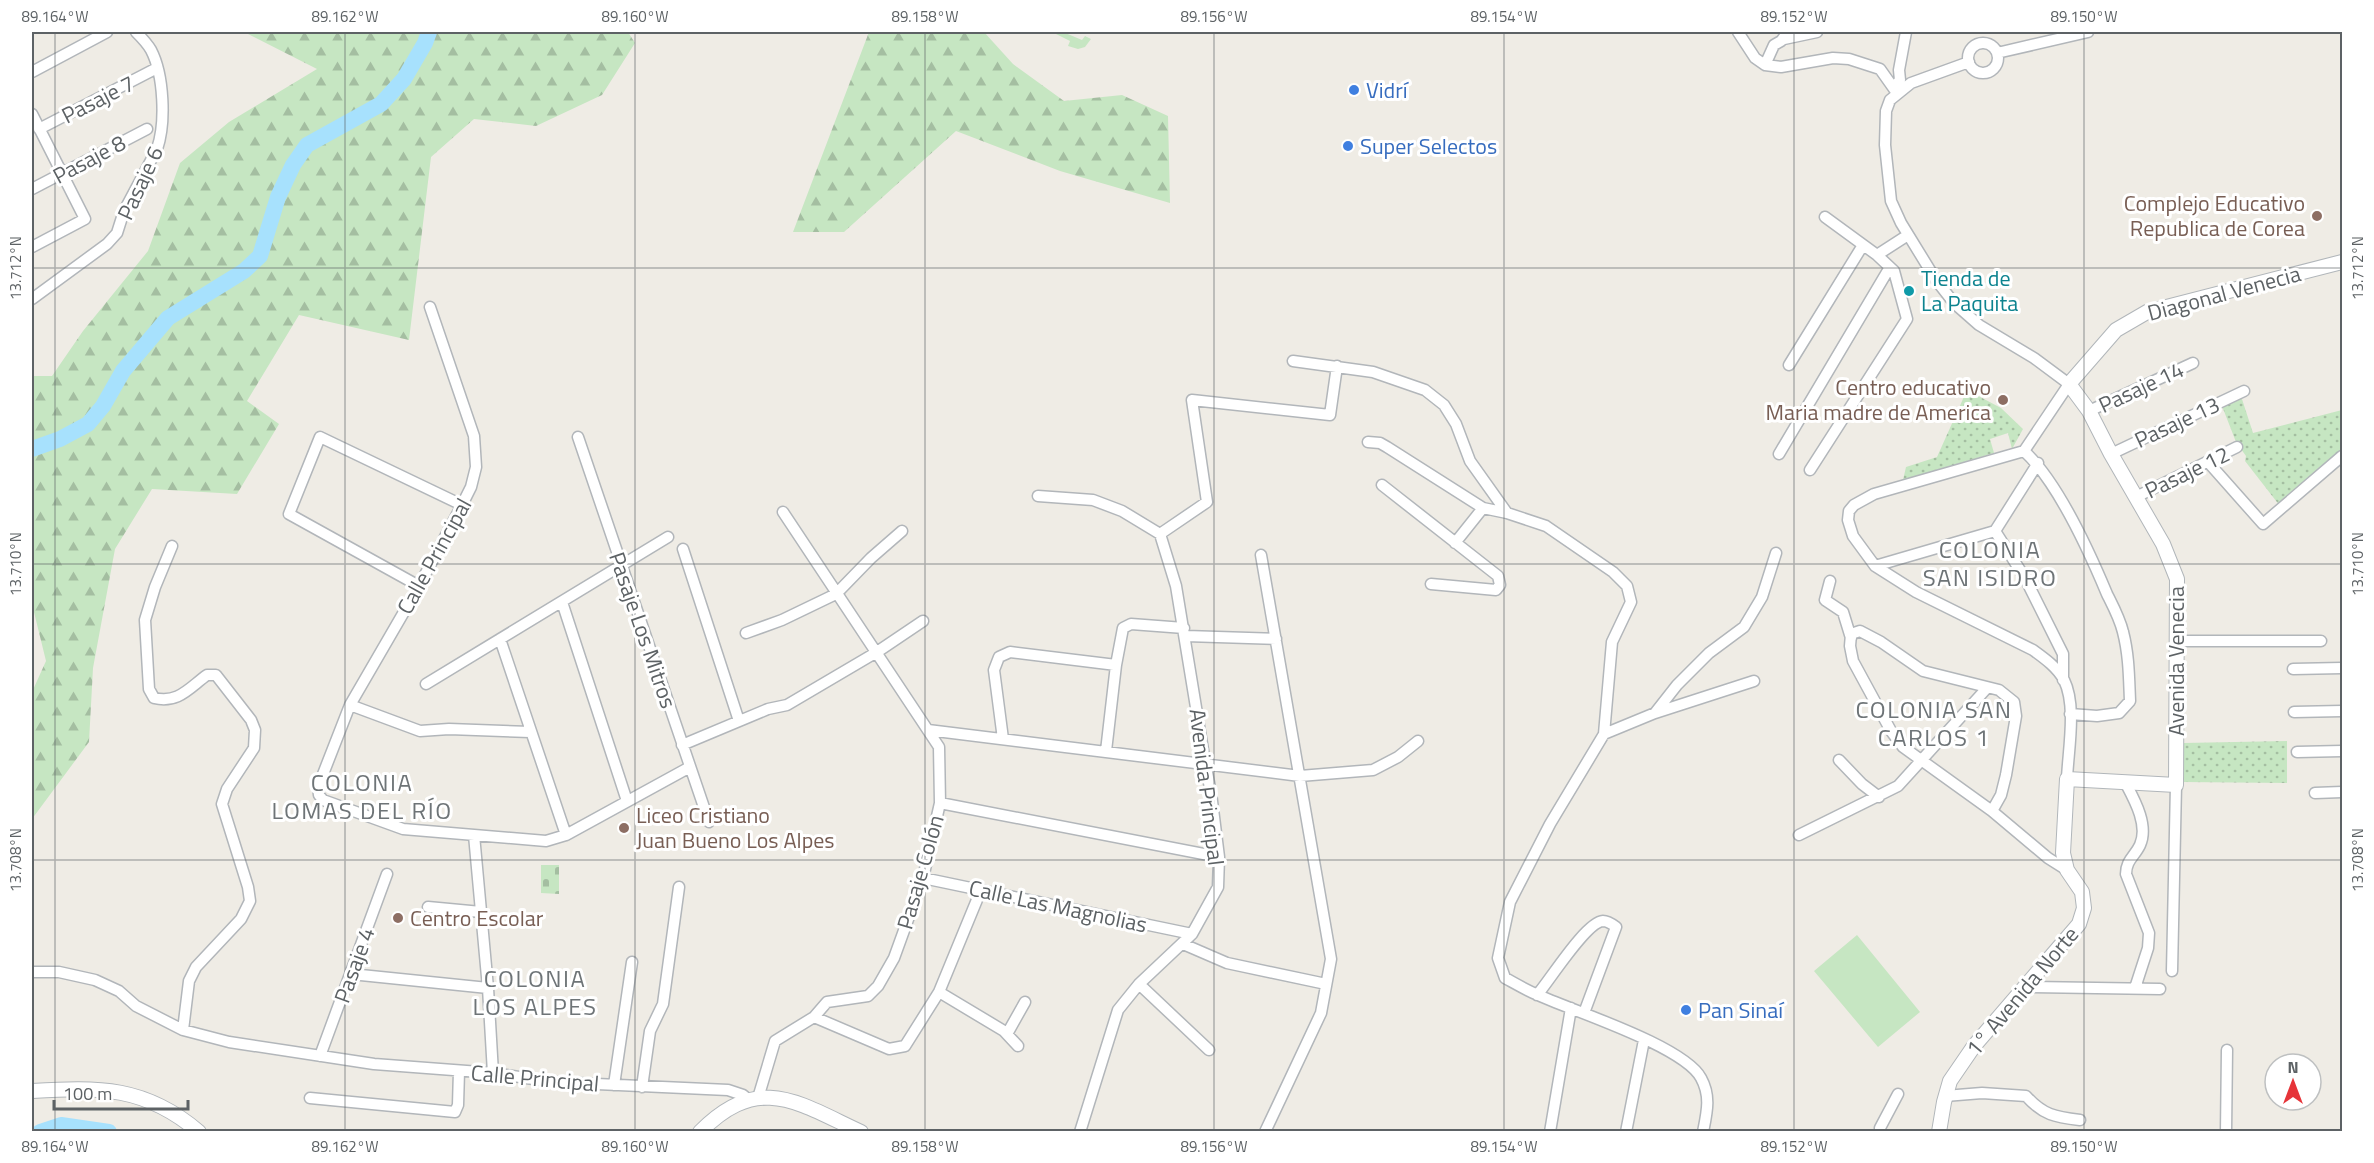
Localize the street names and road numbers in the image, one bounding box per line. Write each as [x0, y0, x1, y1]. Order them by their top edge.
street label: Pasaje 7 [55, 66, 141, 132]
street label: Pasaje 8 [46, 126, 132, 192]
street label: Pasaje 6 [108, 140, 172, 226]
street label: Diagonal Venecia [2144, 256, 2304, 330]
street label: Pasaje 14 [2093, 352, 2189, 422]
street label: Pasaje 13 [2129, 387, 2225, 457]
street label: Pasaje 12 [2139, 437, 2235, 507]
street label: Calle Principal [388, 492, 480, 620]
street label: Pasaje Los Mitros [600, 547, 686, 713]
street label: Avenida Venecia [2159, 586, 2193, 736]
street label: Avenida Principal [1181, 707, 1233, 867]
street label: Pasaje Colón [887, 811, 953, 933]
street label: Calle Las Magnolias [966, 871, 1150, 941]
street label: 1° Avenida Norte [1957, 919, 2087, 1063]
street label: Pasaje 4 [325, 922, 383, 1008]
street label: Calle Principal [470, 1055, 600, 1101]

